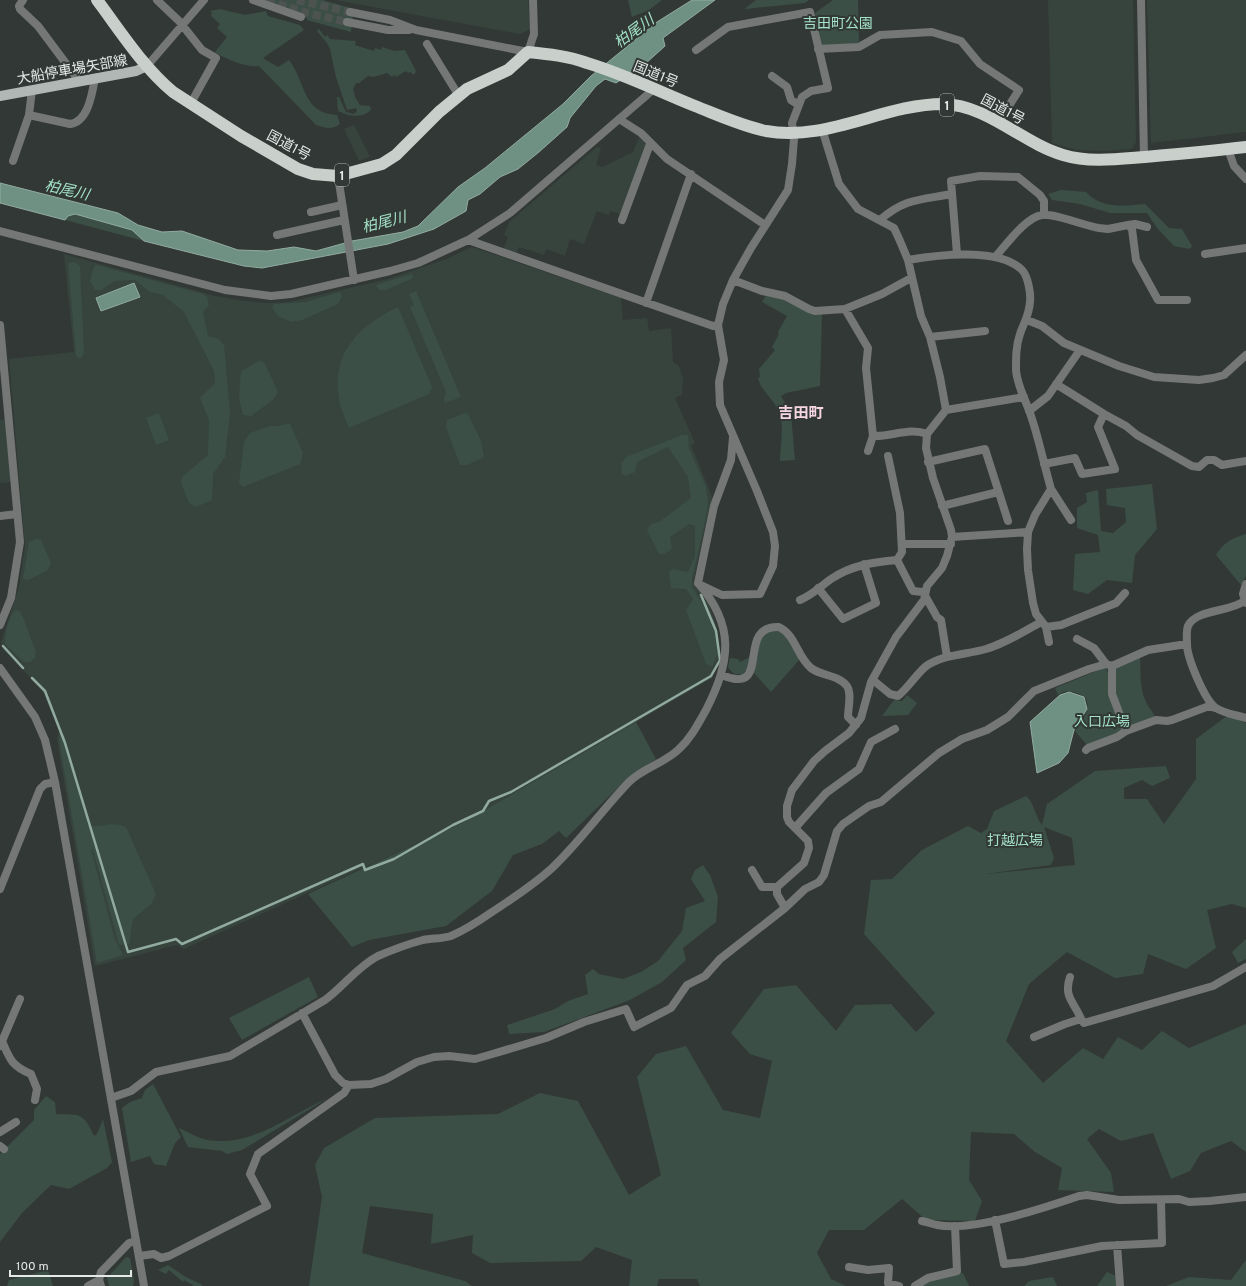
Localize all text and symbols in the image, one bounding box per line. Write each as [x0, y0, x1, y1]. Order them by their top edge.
water label: 柏尾川 [611, 10, 660, 53]
park label: 吉田町公園 [803, 16, 873, 33]
street label: 大船停車場矢部線 [16, 52, 129, 89]
street label: 国道1号 [630, 59, 681, 92]
street label: 国道1号 [977, 92, 1027, 129]
road number: 1 [940, 94, 954, 116]
street label: 国道1号 [263, 128, 313, 165]
road number: 1 [335, 164, 349, 186]
water label: 柏尾川 [43, 177, 93, 206]
water label: 柏尾川 [360, 208, 410, 238]
district label: 吉田町 [778, 405, 824, 424]
park label: 入口広場 [1074, 714, 1130, 731]
park label: 打越広場 [987, 833, 1043, 850]
scale bar [10, 1252, 131, 1278]
text: 100 m [16, 1259, 49, 1275]

